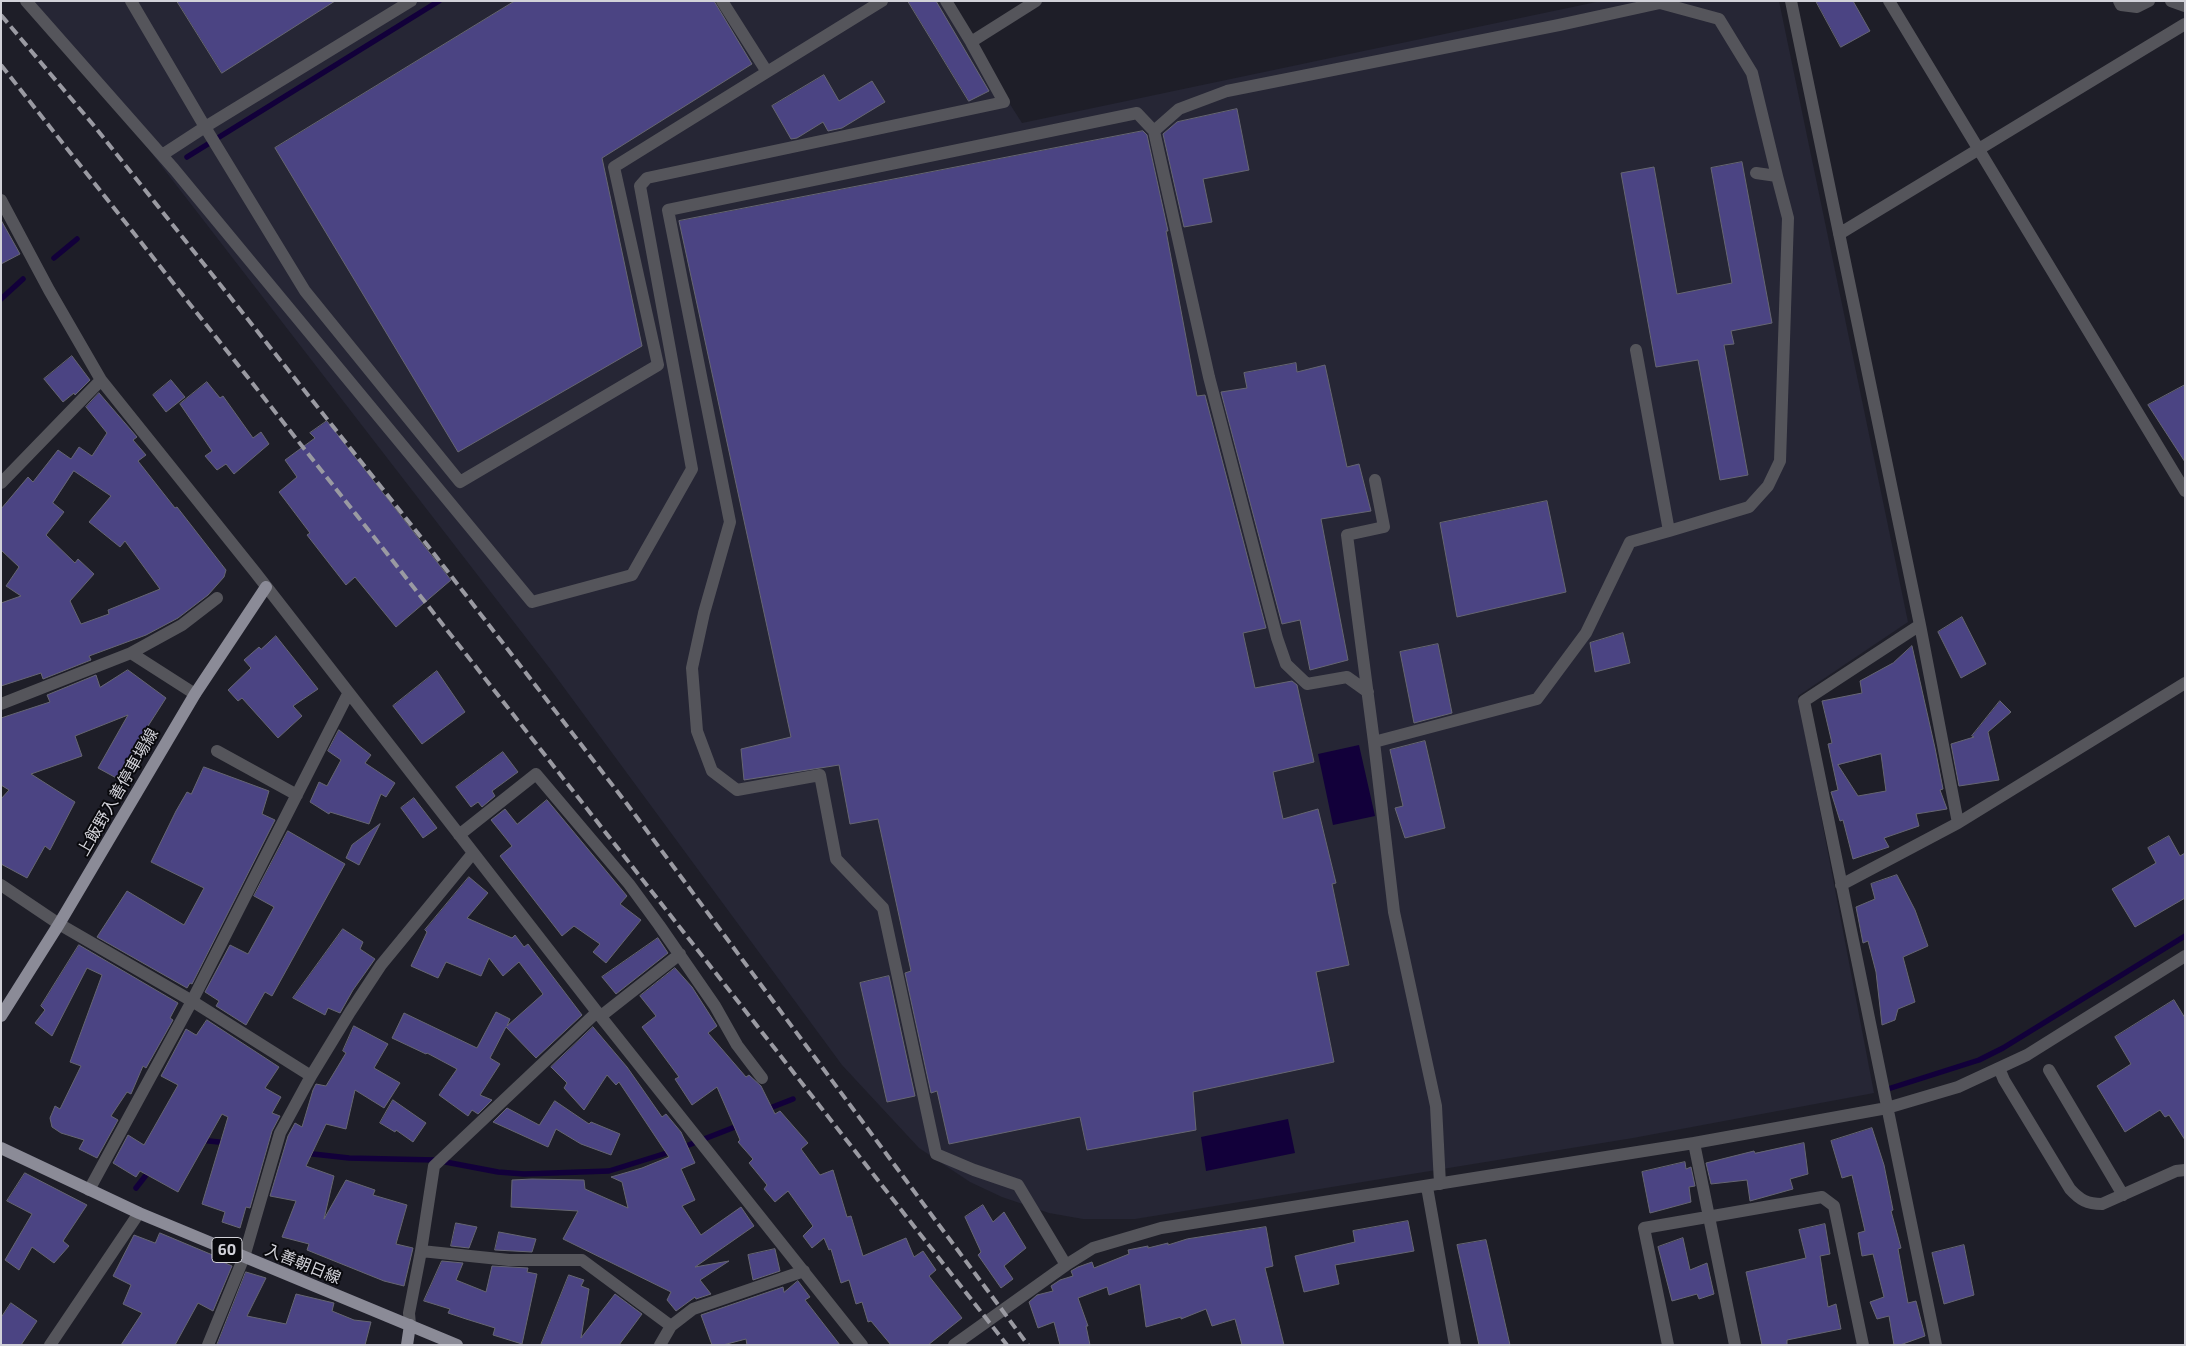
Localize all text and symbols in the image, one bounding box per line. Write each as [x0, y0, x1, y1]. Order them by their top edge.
street label: 上飯野入善停車場線 [74, 725, 162, 859]
road number: 60 [212, 1238, 242, 1262]
street label: 入善朝日線 [262, 1240, 344, 1288]

